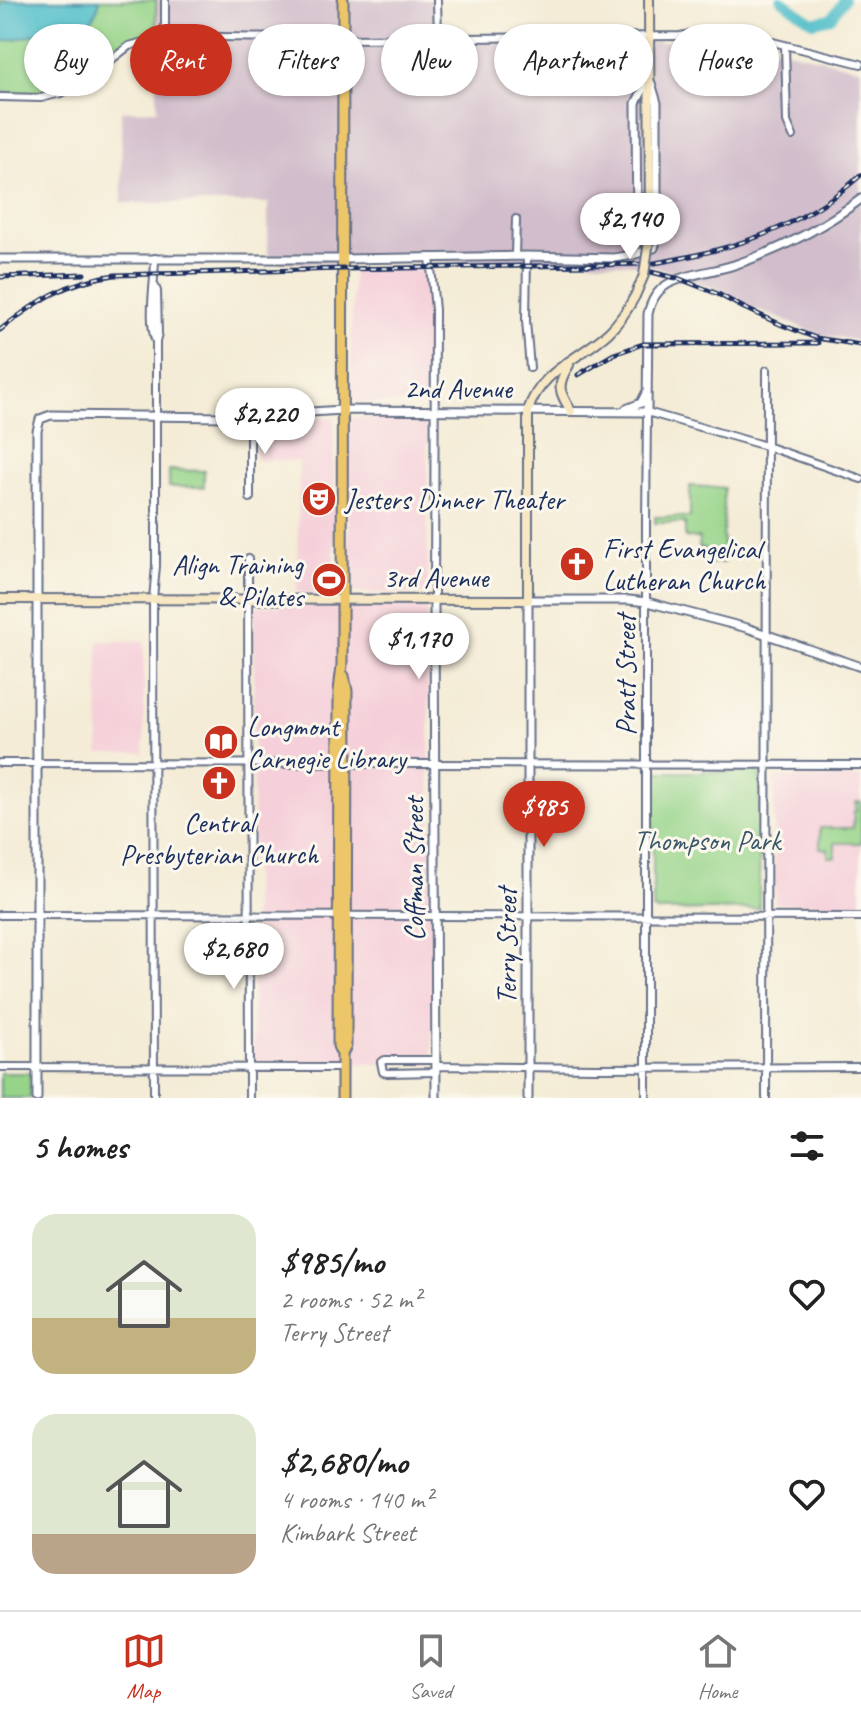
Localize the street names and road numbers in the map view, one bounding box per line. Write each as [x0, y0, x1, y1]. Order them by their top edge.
street label: 2nd Avenue [404, 371, 514, 406]
street label: 3rd Avenue [384, 560, 490, 595]
street label: Pratt Street [608, 611, 643, 735]
street label: Coffman Street [396, 794, 431, 941]
street label: Terry Street [489, 884, 524, 1004]

